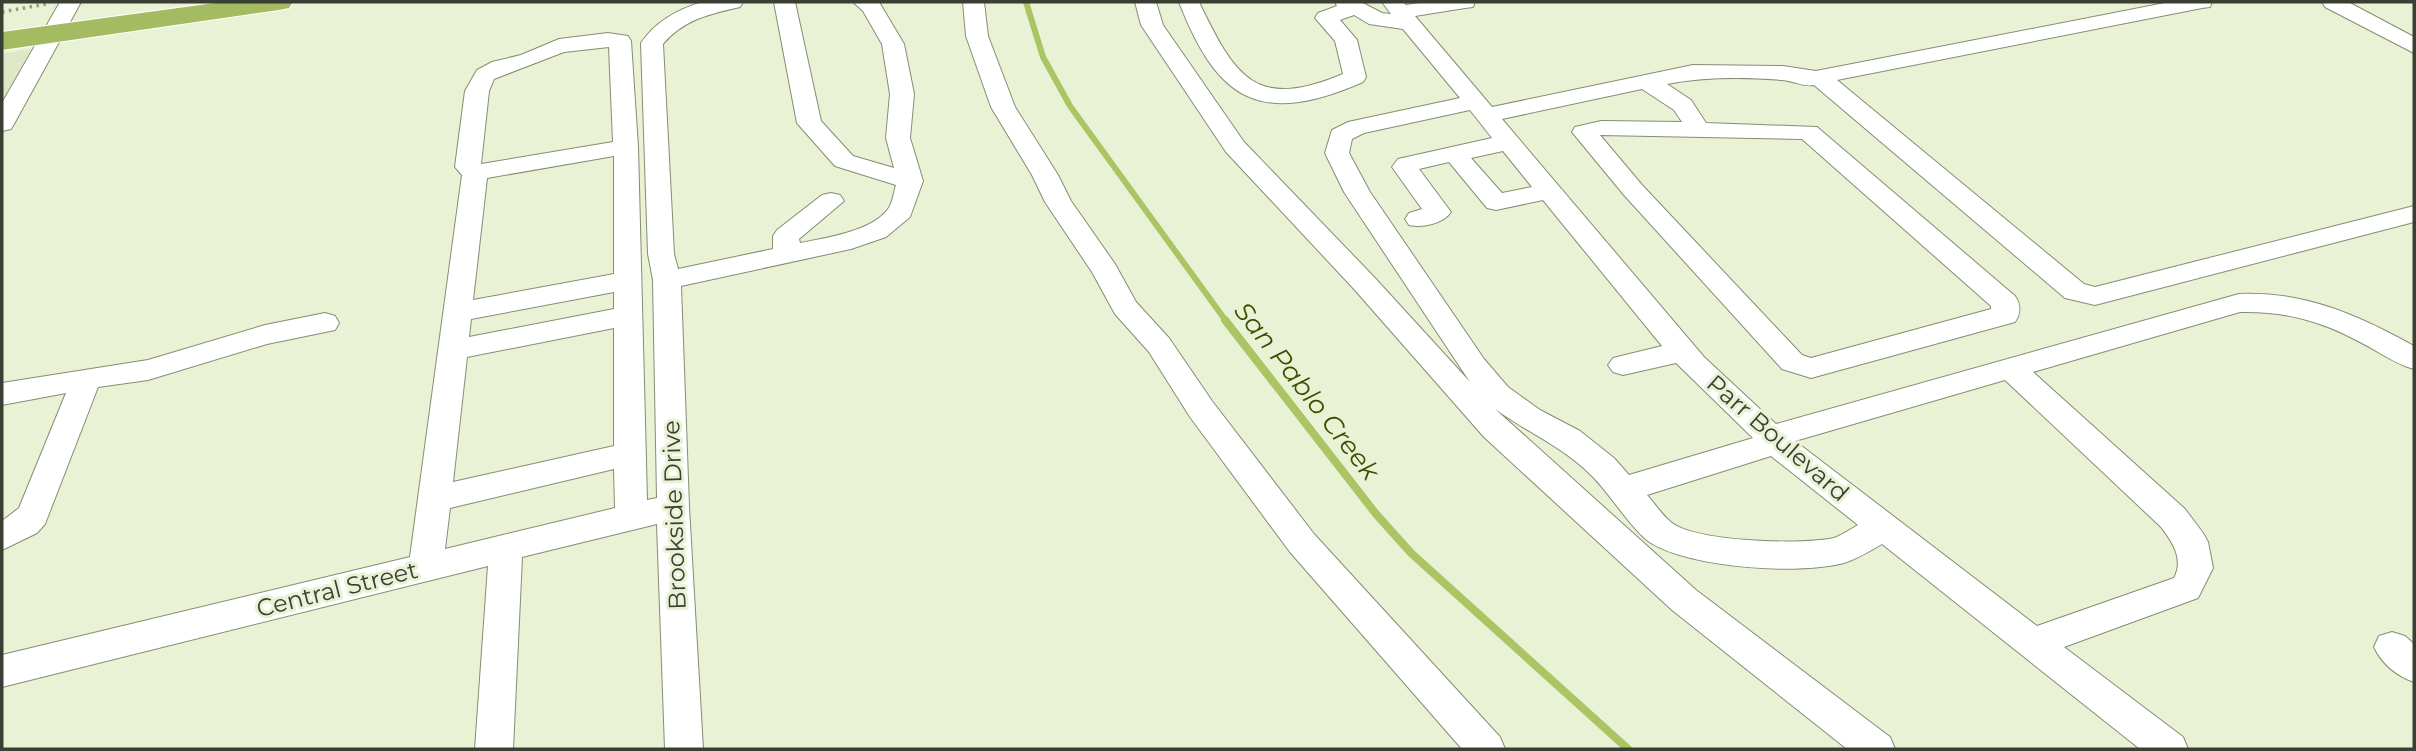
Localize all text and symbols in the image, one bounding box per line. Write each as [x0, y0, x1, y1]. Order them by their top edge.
water label: San Pablo Creek [1227, 296, 1387, 488]
street label: Parr Boulevard [1701, 368, 1855, 508]
street label: Brookside Drive [656, 420, 692, 610]
street label: Central Street [253, 555, 421, 623]

